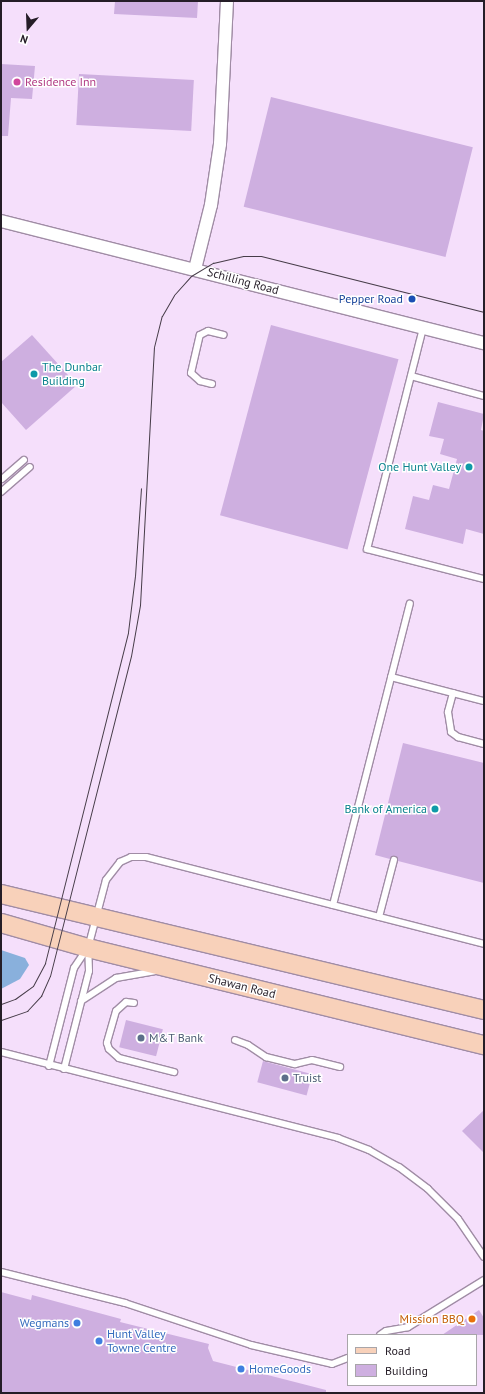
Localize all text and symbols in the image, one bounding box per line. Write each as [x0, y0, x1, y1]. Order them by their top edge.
north arrow [8, 8, 48, 48]
text: N [18, 32, 30, 47]
place label: Residence Inn [25, 75, 96, 89]
marker: Residence Inn [12, 77, 22, 87]
street label: Schilling Road [206, 265, 280, 297]
place label: Pepper Road [339, 292, 403, 306]
marker: Pepper Road [406, 293, 418, 305]
place label: The Dunbar Building [42, 360, 102, 388]
marker: The Dunbar Building [29, 369, 39, 379]
place label: One Hunt Valley [378, 460, 461, 474]
marker: One Hunt Valley [464, 462, 474, 472]
place label: Bank of America [344, 802, 427, 816]
marker: Bank of America [430, 804, 440, 814]
street label: Shawan Road [207, 971, 277, 1001]
place label: M&T Bank [149, 1031, 203, 1045]
marker: M&T Bank [136, 1033, 146, 1043]
place label: Truist [293, 1071, 321, 1085]
marker: Truist [280, 1073, 290, 1083]
place label: Mission BBQ [400, 1312, 464, 1326]
marker: Mission BBQ [467, 1314, 477, 1324]
place label: Wegmans [20, 1316, 69, 1330]
marker: Wegmans [72, 1318, 82, 1328]
place label: Hunt Valley Towne Centre [107, 1327, 176, 1355]
legend [347, 1334, 477, 1386]
marker: Hunt Valley Towne Centre [94, 1336, 104, 1346]
text: Road [385, 1343, 410, 1358]
place label: HomeGoods [249, 1362, 311, 1376]
text: Building [385, 1363, 428, 1378]
marker: HomeGoods [236, 1364, 246, 1374]

